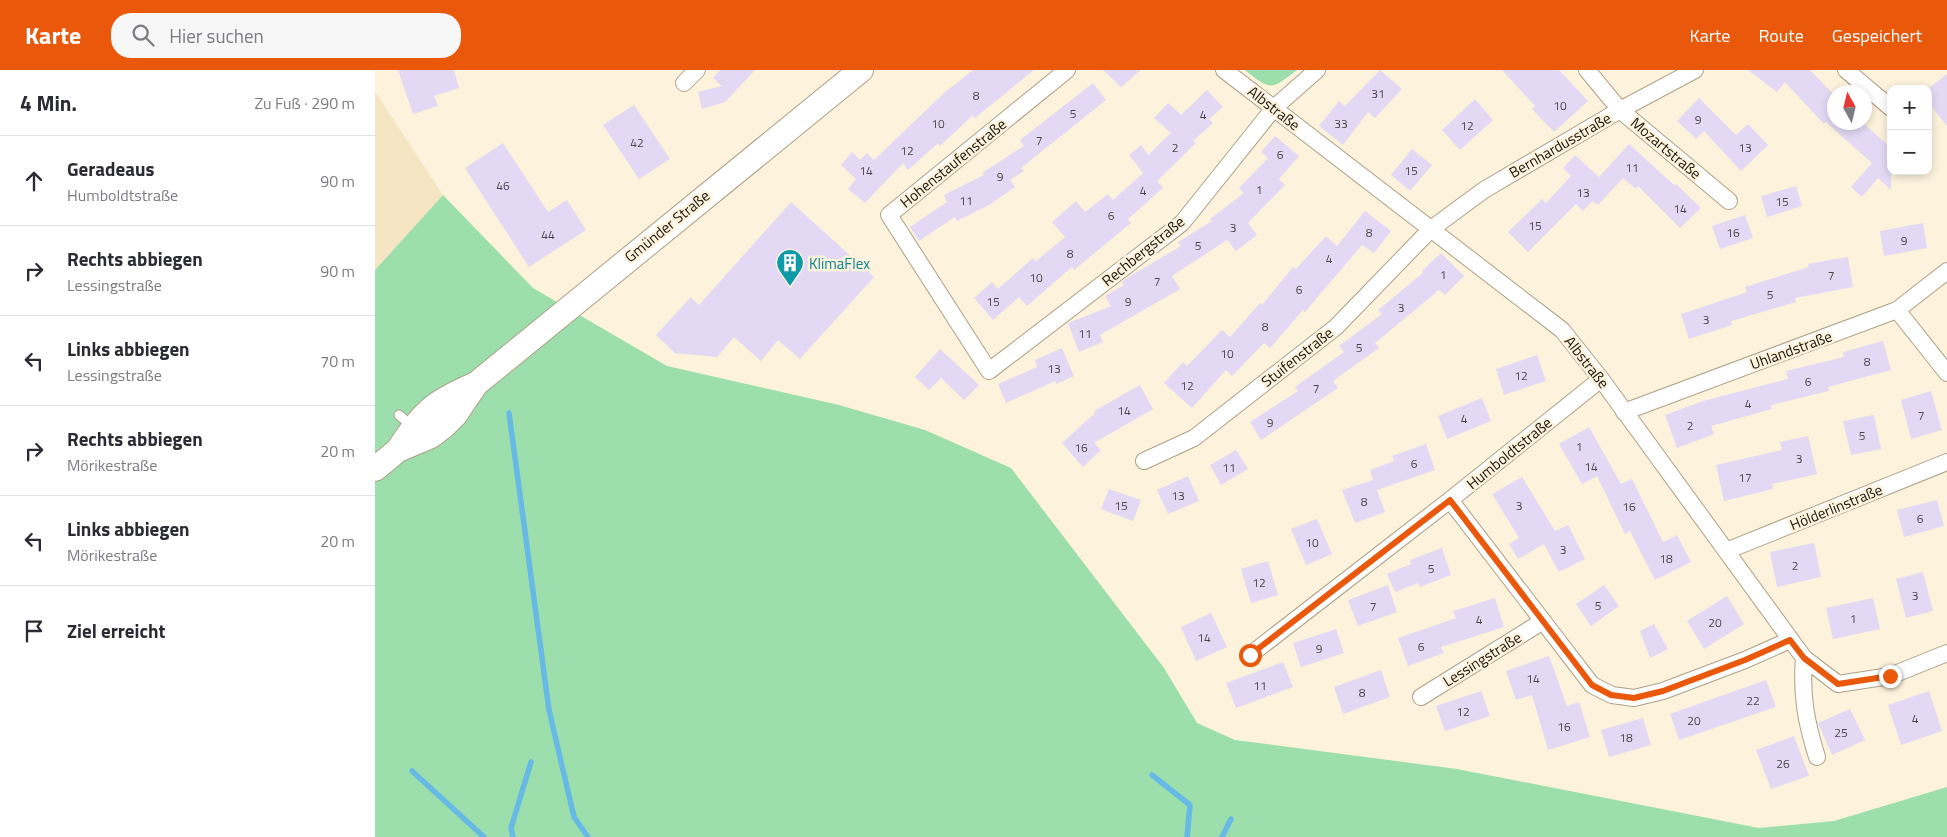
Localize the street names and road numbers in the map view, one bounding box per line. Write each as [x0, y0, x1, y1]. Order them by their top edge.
street label: Albstraße [1243, 80, 1305, 136]
street label: Bernhardusstraße [1505, 106, 1615, 184]
street label: Mozartstraße [1626, 111, 1706, 185]
street label: Hohenstaufenstraße [895, 113, 1011, 213]
street label: Gmünder Straße [619, 184, 715, 268]
street label: Rechbergstraße [1097, 210, 1189, 292]
street label: Stuifenstraße [1256, 321, 1338, 393]
street label: Uhlandstraße [1747, 325, 1835, 375]
street label: Albstraße [1559, 331, 1615, 393]
street label: Humboldtstraße [1461, 411, 1557, 495]
street label: Hölderlinstraße [1786, 478, 1886, 536]
street label: Lessingstraße [1438, 626, 1526, 692]

